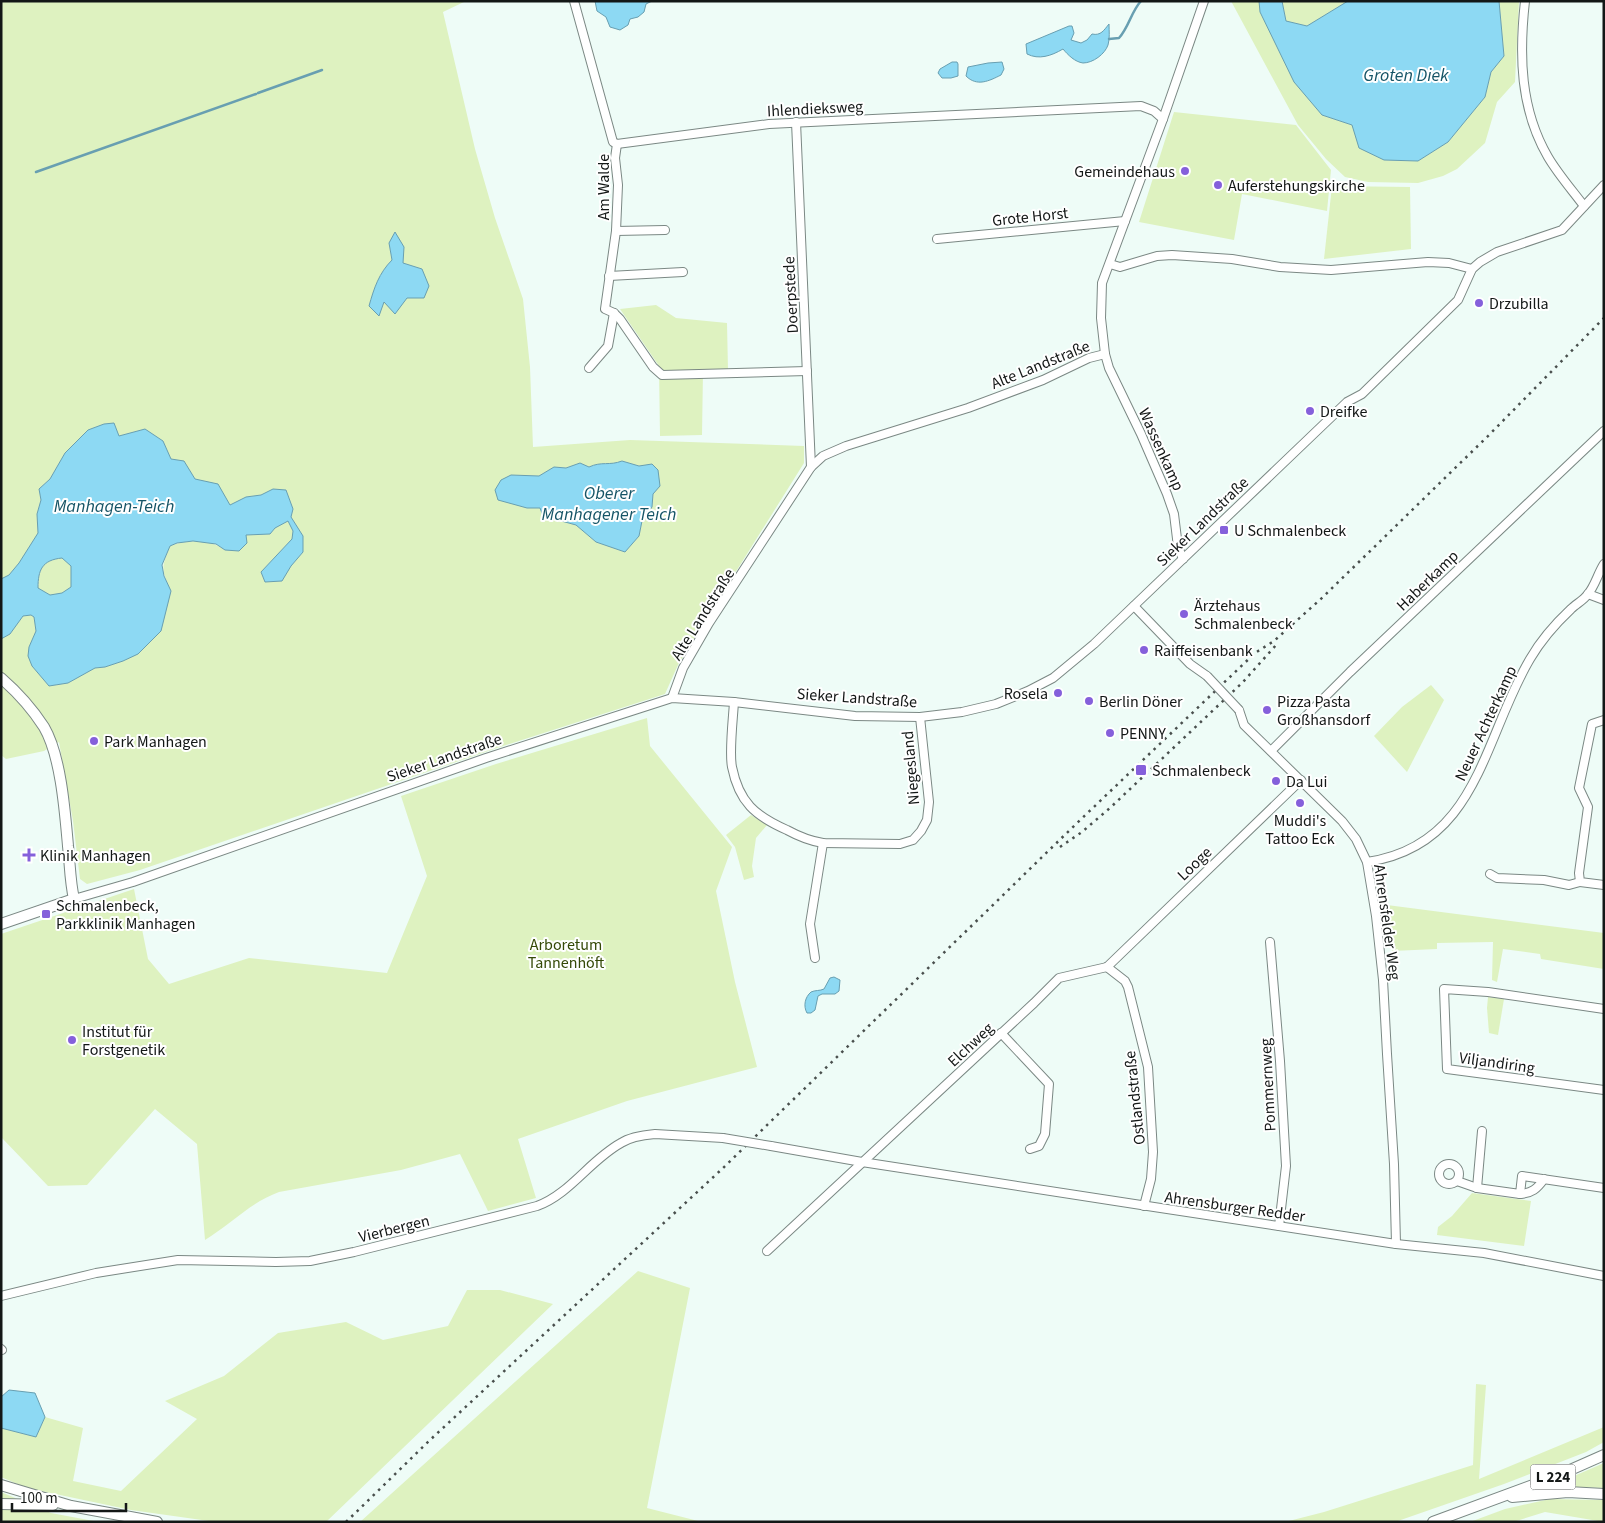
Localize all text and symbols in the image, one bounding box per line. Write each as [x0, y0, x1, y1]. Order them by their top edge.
water label: Groten Diek [1363, 63, 1449, 88]
street label: Ihlendieksweg [766, 95, 864, 123]
street label: Am Walde [593, 154, 615, 220]
place label: Gemeindehaus [1074, 161, 1175, 183]
marker: Gemeindehaus [1179, 165, 1191, 177]
place label: Auferstehungskirche [1228, 175, 1365, 197]
marker: Auferstehungskirche [1212, 179, 1224, 191]
street label: Grote Horst [991, 202, 1070, 232]
street label: Doerpstede [778, 256, 804, 334]
place label: Drzubilla [1489, 293, 1549, 315]
marker: Drzubilla [1473, 297, 1485, 309]
street label: Alte Landstraße [988, 335, 1093, 395]
place label: Dreifke [1320, 401, 1367, 423]
street label: Wassenkamp [1133, 405, 1189, 494]
marker: Dreifke [1304, 405, 1316, 417]
street label: Sieker Landstraße [1152, 472, 1254, 571]
water label: Oberer Manhagener Teich [542, 481, 676, 527]
water label: Manhagen-Teich [54, 494, 174, 519]
place label: U Schmalenbeck [1234, 520, 1346, 542]
marker: U Schmalenbeck [1218, 524, 1230, 536]
street label: Haberkamp [1392, 545, 1464, 616]
street label: Alte Landstraße [666, 564, 740, 665]
place label: Ärztehaus Schmalenbeck [1194, 595, 1293, 635]
marker: Ärztehaus Schmalenbeck [1178, 608, 1190, 620]
place label: Raiffeisenbank [1154, 640, 1253, 662]
marker: Raiffeisenbank [1138, 644, 1150, 656]
street label: Neuer Achterkamp [1450, 662, 1522, 785]
street label: Sieker Landstraße [796, 683, 918, 713]
place label: Rosela [1004, 683, 1048, 705]
marker: Rosela [1052, 687, 1064, 699]
place label: Berlin Döner [1099, 691, 1183, 713]
place label: Pizza Pasta Großhansdorf [1277, 691, 1371, 731]
marker: Berlin Döner [1083, 695, 1095, 707]
marker: Pizza Pasta Großhansdorf [1261, 704, 1273, 716]
place label: PENNY [1120, 723, 1166, 745]
marker: PENNY [1104, 727, 1116, 739]
street label: Sieker Landstraße [384, 728, 505, 788]
street label: Niegesland [897, 730, 925, 806]
place label: Park Manhagen [104, 731, 207, 753]
marker: Park Manhagen [88, 735, 100, 747]
place label: Schmalenbeck [1152, 760, 1251, 782]
marker: Schmalenbeck [1134, 763, 1148, 777]
place label: Da Lui [1286, 771, 1327, 793]
marker: Da Lui [1270, 775, 1282, 787]
marker: Muddi's Tattoo Eck [1294, 797, 1306, 809]
place label: Muddi's Tattoo Eck [1265, 810, 1335, 850]
street label: Looge [1172, 842, 1217, 886]
place label: Klinik Manhagen [40, 845, 151, 867]
marker: Klinik Manhagen [22, 848, 36, 862]
street label: Ahrensfelder Weg [1368, 863, 1406, 981]
place label: Schmalenbeck, Parkklinik Manhagen [56, 895, 195, 935]
marker: Schmalenbeck, Parkklinik Manhagen [40, 908, 52, 920]
park label: Arboretum Tannenhöft [528, 934, 605, 974]
street label: Elchweg [943, 1018, 999, 1072]
place label: Institut für Forstgenetik [82, 1021, 165, 1061]
marker: Institut für Forstgenetik [66, 1034, 78, 1046]
street label: Pommernweg [1255, 1038, 1281, 1132]
street label: Viljandiring [1458, 1047, 1536, 1079]
street label: Ostlandstraße [1119, 1050, 1151, 1146]
street label: Ahrensburger Redder [1163, 1186, 1307, 1228]
street label: Vierbergen [356, 1210, 432, 1248]
road number: L 224 [1530, 1464, 1576, 1490]
scale bar [12, 1480, 126, 1512]
text: 100 m [20, 1488, 58, 1509]

